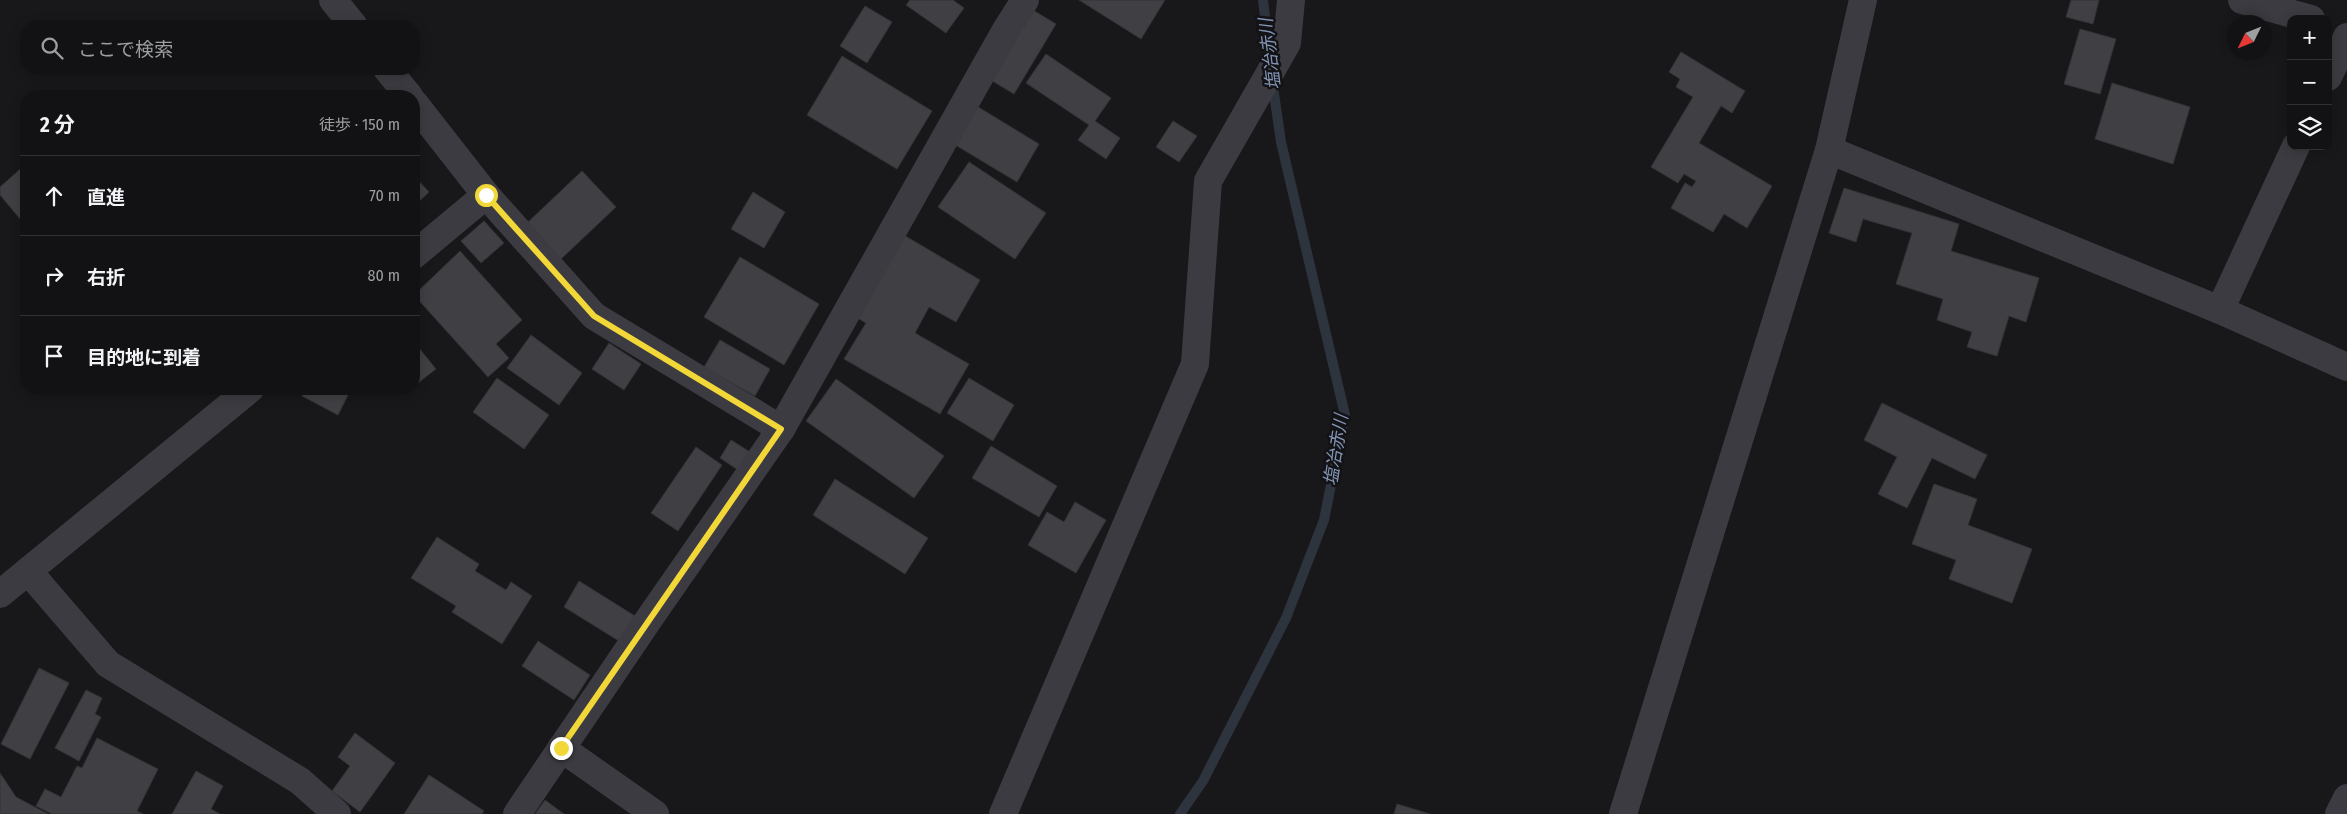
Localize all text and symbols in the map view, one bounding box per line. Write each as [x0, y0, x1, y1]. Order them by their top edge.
water label: 塩冶赤川 [1254, 15, 1285, 91]
north arrow [2227, 15, 2272, 60]
map controls [2287, 15, 2332, 150]
button: + [2287, 15, 2332, 60]
search box [20, 20, 420, 75]
icon: search [38, 34, 66, 62]
text: ここで検索 [78, 38, 173, 61]
button: − [2287, 60, 2332, 105]
button: layers [2287, 105, 2332, 150]
text: 2 分 [40, 112, 75, 138]
text: 徒歩 · 150 m [319, 115, 400, 134]
icon: ahead [40, 182, 68, 210]
route start [475, 184, 498, 207]
text: 直進 [87, 186, 125, 209]
text: 70 m [369, 186, 400, 205]
icon: right [40, 262, 68, 290]
text: 右折 [87, 266, 125, 289]
text: 80 m [368, 266, 400, 285]
icon: arrive [40, 342, 68, 370]
text: 目的地に到着 [87, 346, 201, 369]
water label: 塩冶赤川 [1320, 411, 1353, 487]
route end [550, 737, 573, 760]

